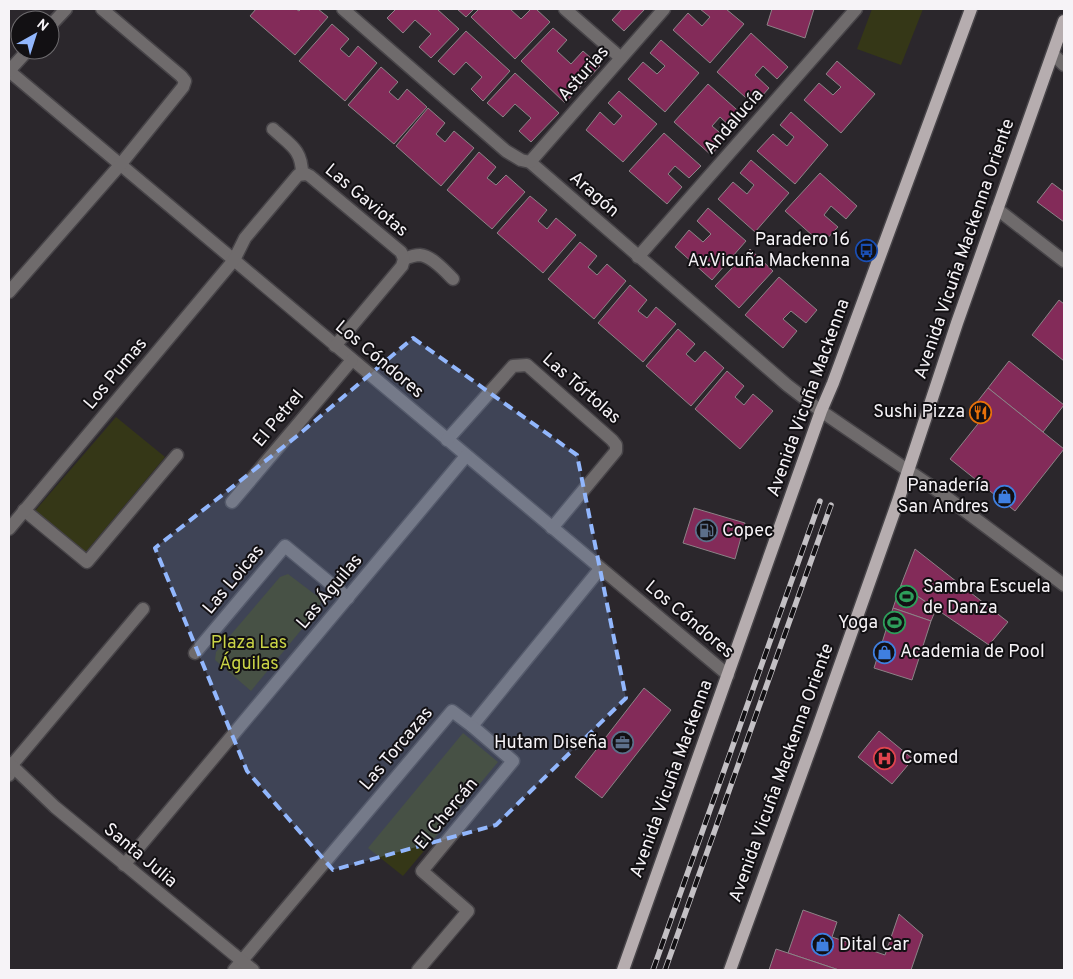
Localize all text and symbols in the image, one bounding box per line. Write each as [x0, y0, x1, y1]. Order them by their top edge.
north arrow [10, 10, 60, 60]
text: N [33, 16, 51, 36]
street label: Asturias [554, 41, 614, 107]
street label: Andalucía [699, 84, 769, 160]
street label: Avenida Vicuña Mackenna Oriente [910, 116, 1020, 382]
street label: Las Gaviotas [319, 159, 413, 243]
street label: Aragón [564, 167, 624, 223]
place label: Paradero 16 Av.Vicuña Mackenna [687, 229, 850, 273]
bus stop icon: Paradero 16 Av.Vicuña Mackenna [854, 238, 878, 262]
street label: Avenida Vicuña Mackenna [762, 296, 856, 500]
street label: Los Cóndores [330, 316, 428, 404]
street label: Los Pumas [79, 333, 153, 415]
street label: Las Tórtolas [537, 349, 625, 429]
street label: El Petrel [248, 386, 310, 452]
restaurant icon: Sushi Pizza [969, 400, 993, 424]
place label: Sushi Pizza [873, 401, 965, 424]
place label: Panadería San Andres [898, 475, 989, 519]
shop icon: Panadería San Andres [993, 484, 1017, 508]
fuel station icon: Copec [694, 519, 718, 543]
place label: Copec [722, 520, 773, 543]
street label: Las Loicas [198, 541, 270, 619]
street label: Las Águilas [290, 548, 368, 634]
street label: Los Cóndores [640, 576, 738, 664]
place label: Sambra Escuela de Danza [923, 576, 1051, 620]
sports icon: Sambra Escuela de Danza [895, 585, 919, 609]
sports icon: Yoga [882, 611, 906, 635]
place label: Yoga [838, 612, 878, 635]
park label: Plaza Las Águilas [211, 632, 287, 676]
street label: Avenida Vicuña Mackenna Oriente [724, 640, 840, 906]
shop icon: Academia de Pool [872, 640, 896, 664]
place label: Academia de Pool [900, 641, 1045, 664]
street label: Avenida Vicuña Mackenna [625, 677, 719, 881]
street label: Las Torcazas [355, 702, 439, 796]
office icon: Hutam Diseña [611, 731, 635, 755]
place label: Hutam Diseña [494, 732, 607, 755]
hospital icon: Comed [873, 746, 897, 770]
place label: Comed [901, 747, 958, 770]
street label: El Chercán [410, 773, 484, 855]
street label: Santa Julia [98, 818, 182, 894]
shop icon: Dital Car [811, 933, 835, 957]
place label: Dital Car [839, 934, 909, 957]

